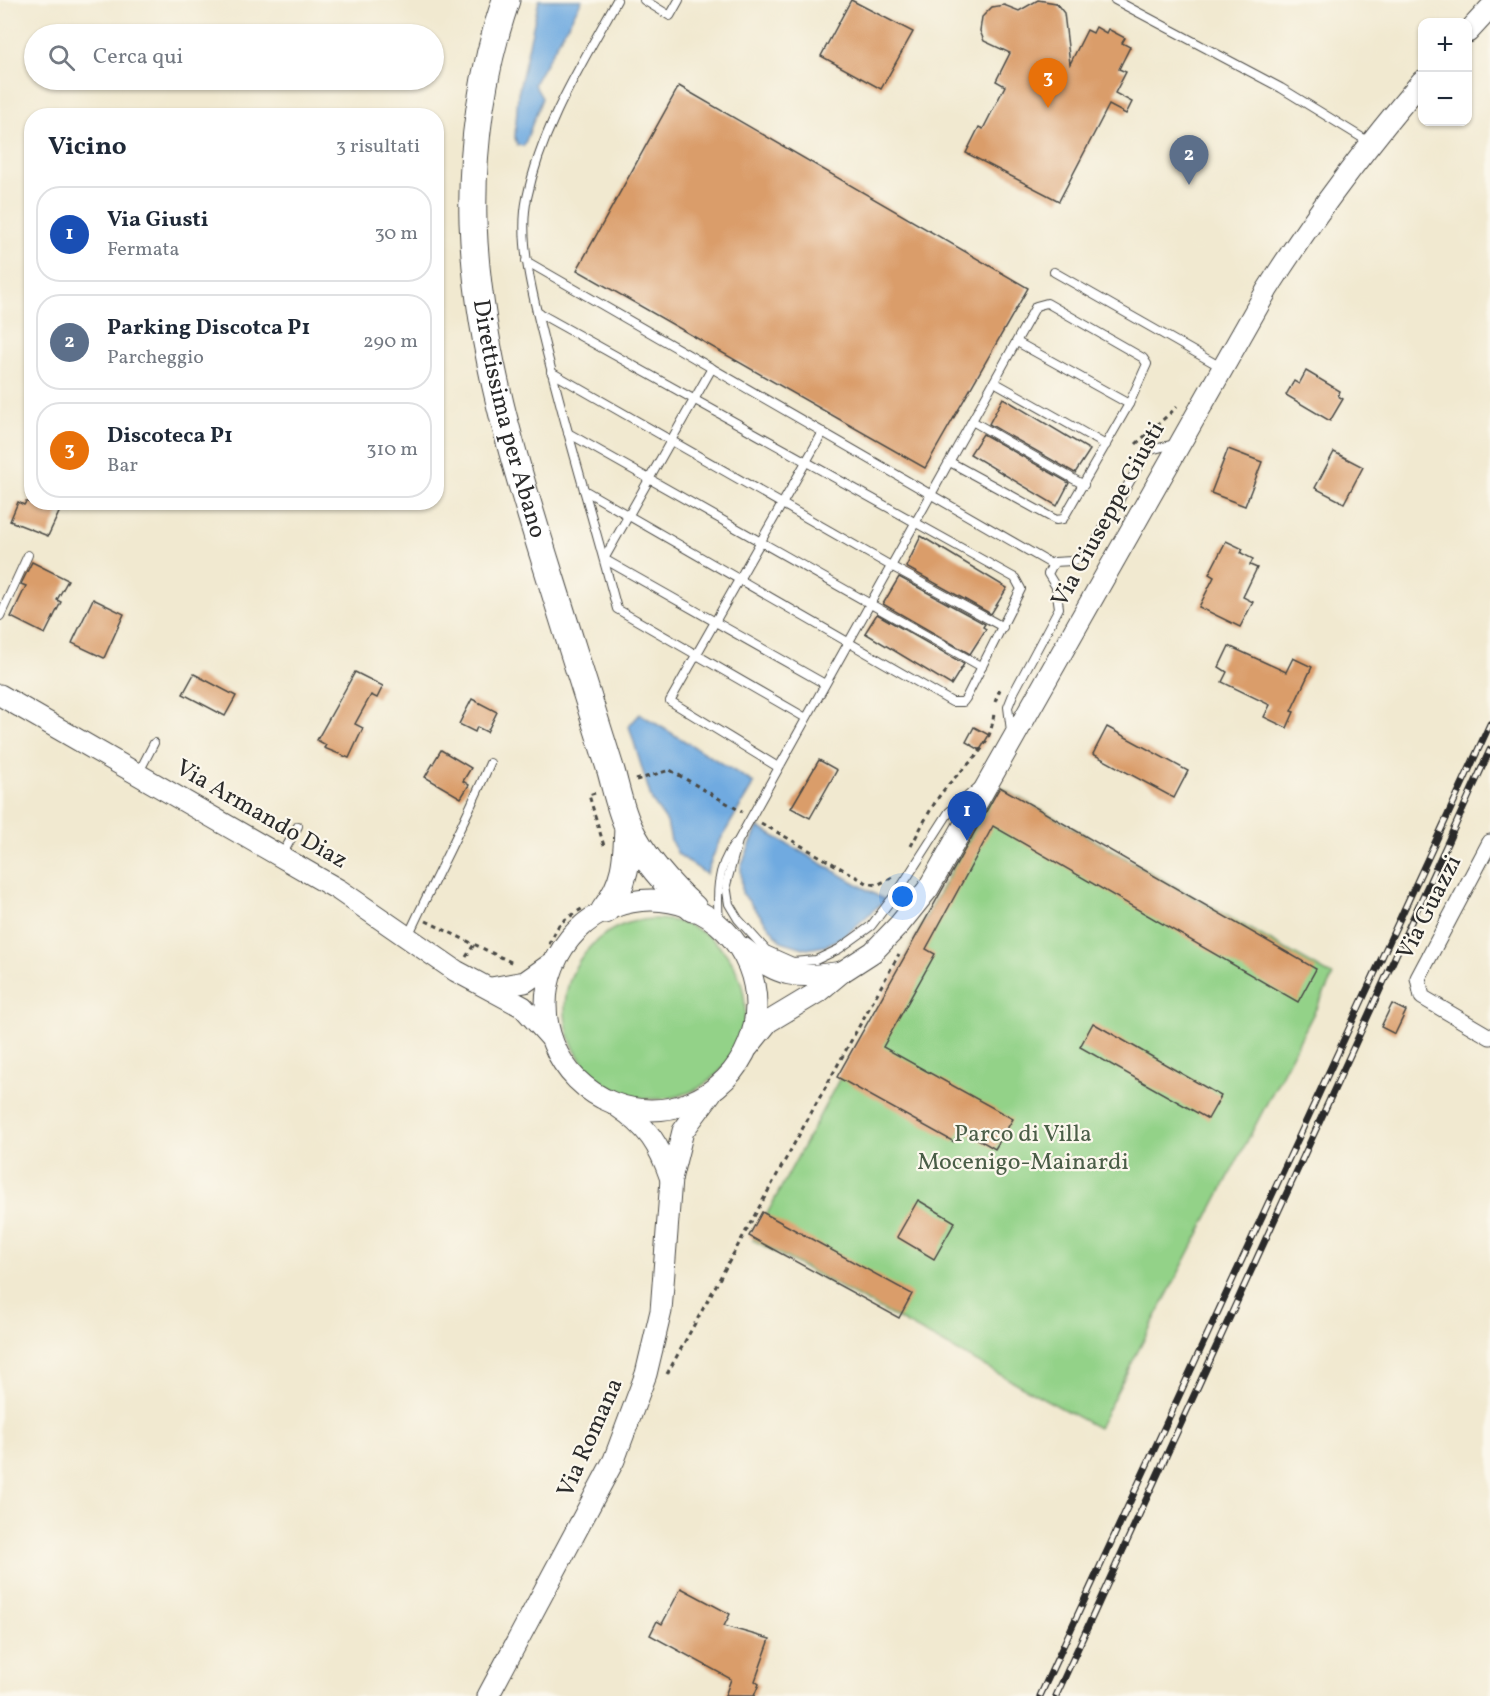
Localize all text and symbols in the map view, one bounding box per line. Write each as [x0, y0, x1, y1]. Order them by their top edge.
map controls [1418, 18, 1472, 126]
button: + [1418, 18, 1472, 72]
search box [24, 24, 444, 90]
icon: search [45, 41, 78, 74]
text: Cerca qui [93, 42, 183, 73]
pin: 3 [1028, 58, 1068, 108]
button: − [1418, 72, 1472, 126]
text: Vicino [48, 129, 127, 165]
text: 3 risultati [336, 133, 420, 161]
pin: 2 [1170, 136, 1208, 185]
text: Via Giusti [107, 205, 208, 236]
text: 1 [65, 220, 74, 248]
text: 30 m [374, 220, 418, 248]
text: Fermata [107, 236, 179, 264]
street label: Direttissima per Abano [463, 297, 554, 542]
text: Parking Discotca P1 [107, 313, 310, 344]
text: 2 [64, 328, 75, 356]
text: 290 m [363, 328, 418, 356]
text: Parcheggio [107, 344, 204, 372]
street label: Via Giuseppe Giusti [1044, 416, 1174, 614]
text: Discoteca P1 [107, 421, 233, 452]
text: 3 [64, 436, 75, 464]
text: 310 m [366, 436, 418, 464]
text: Bar [107, 452, 138, 480]
street label: Via Armando Diaz [169, 752, 353, 878]
pin: 1 [948, 792, 986, 841]
street label: Via Guazzi [1389, 850, 1471, 966]
your location [888, 882, 917, 911]
park label: Parco di Villa Mocenigo-Mainardi [917, 1118, 1129, 1180]
street label: Via Romana [550, 1373, 632, 1503]

